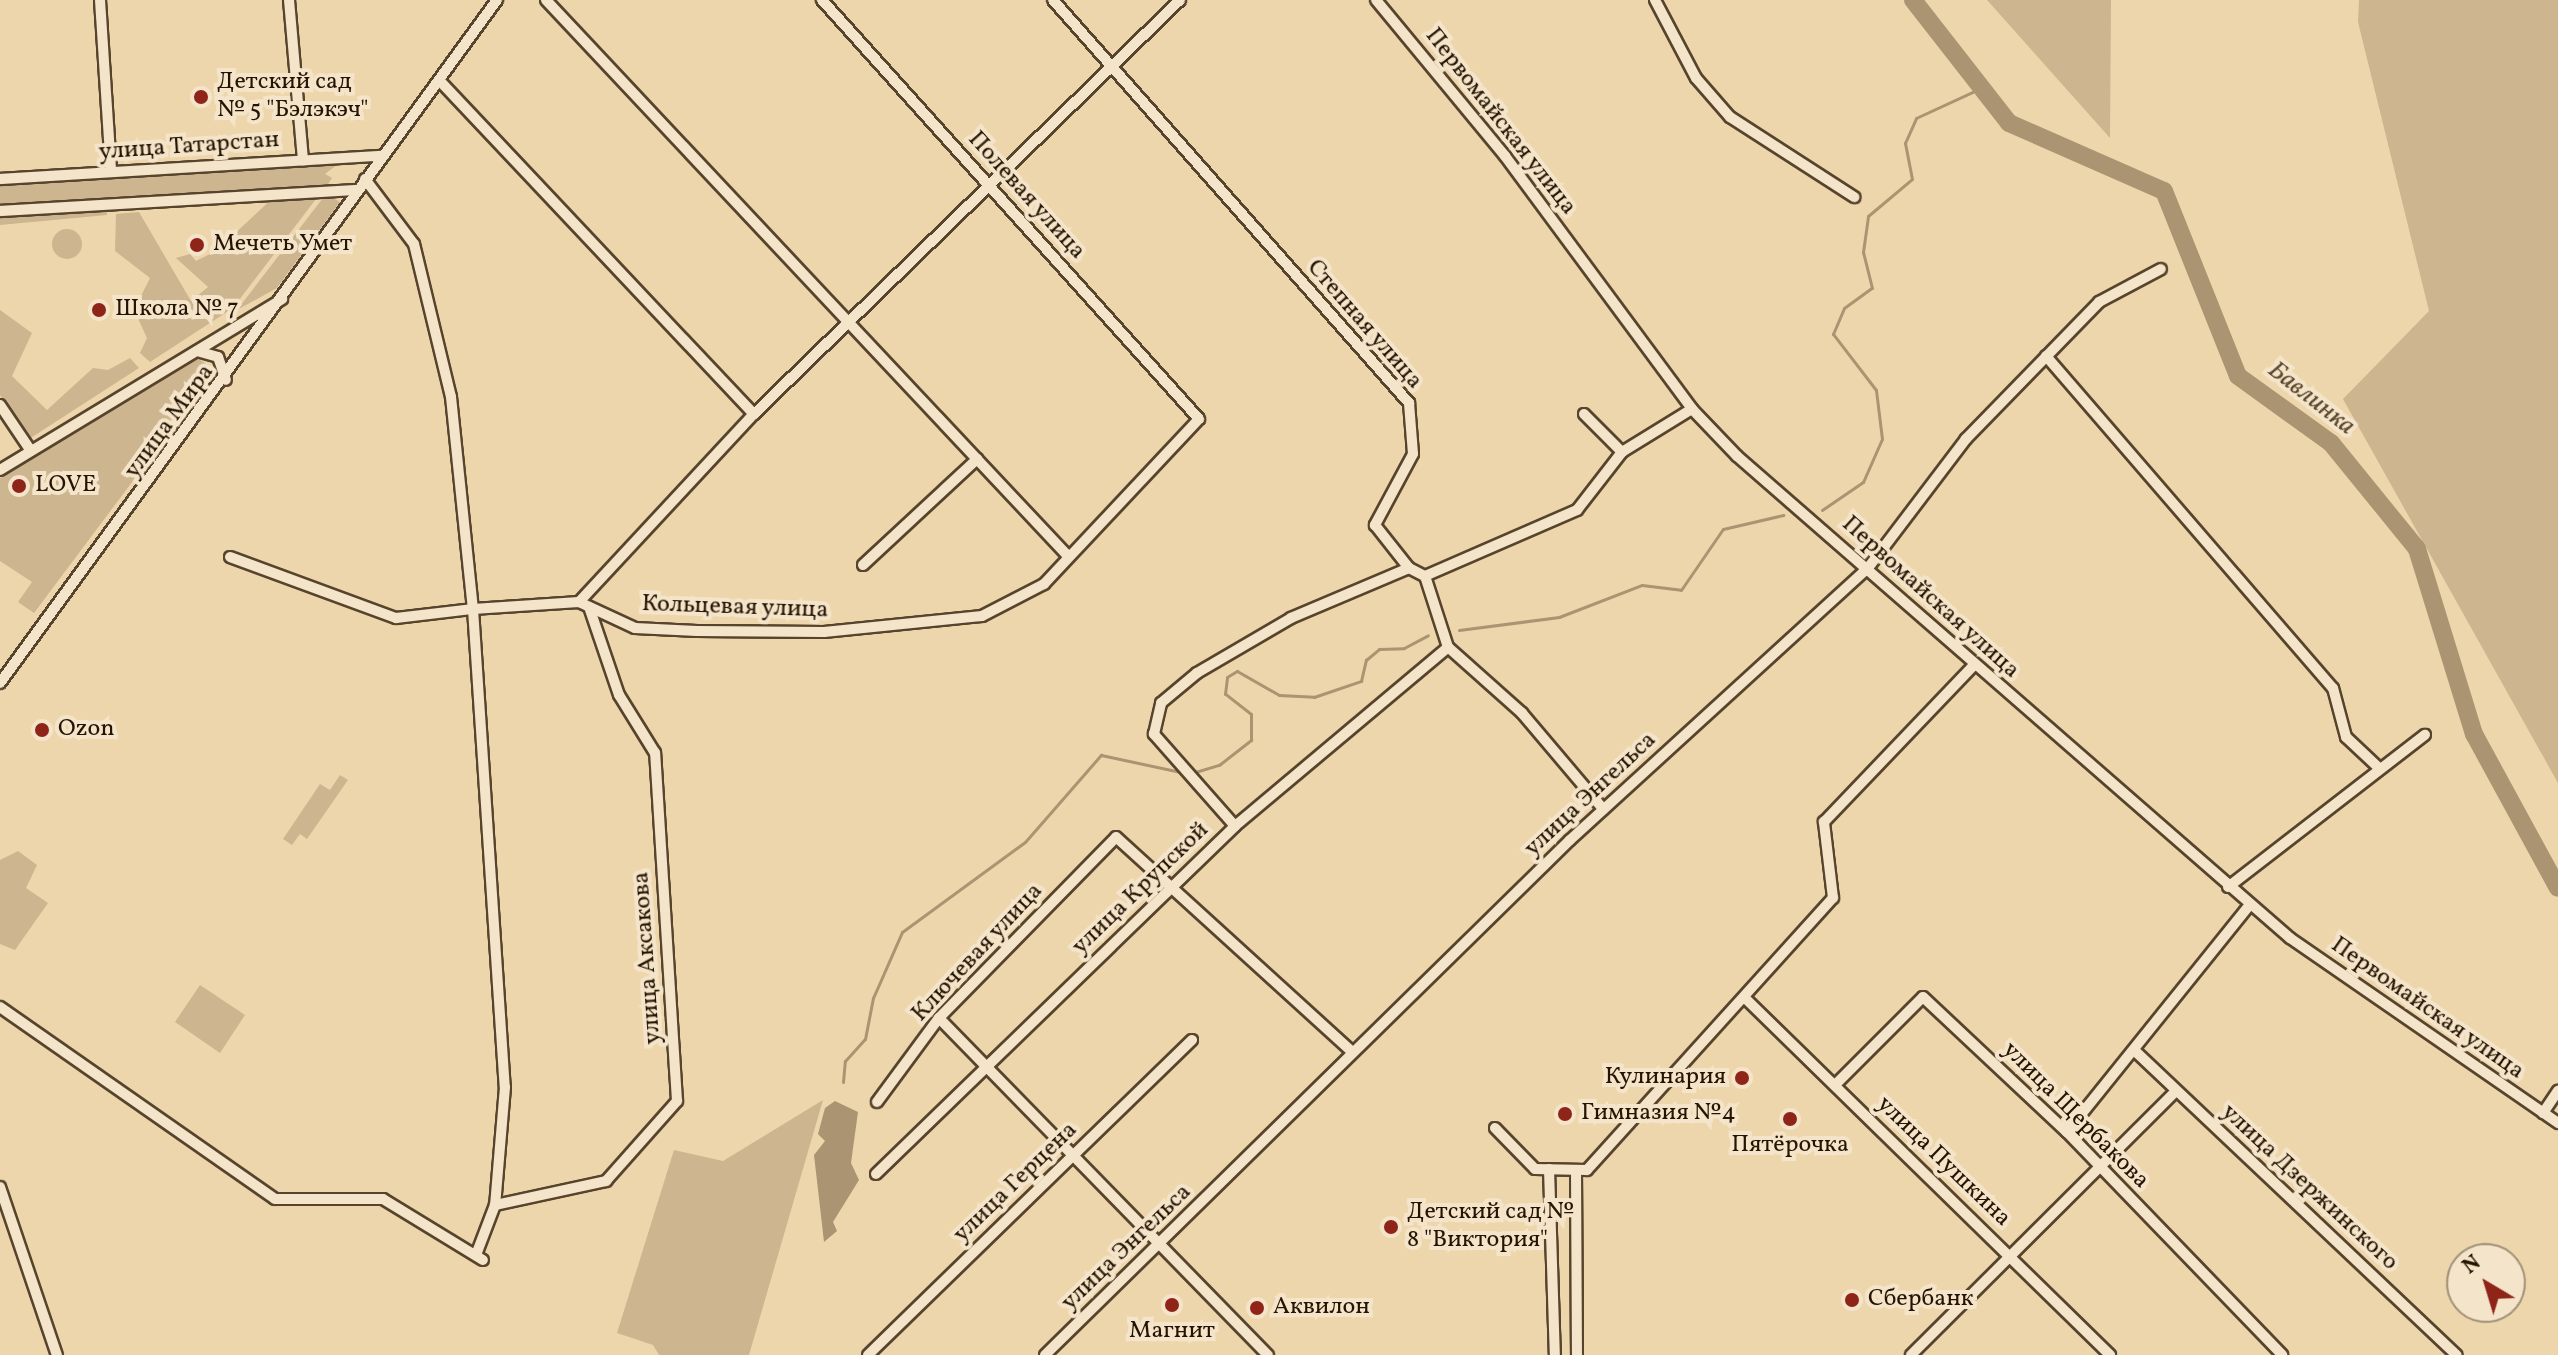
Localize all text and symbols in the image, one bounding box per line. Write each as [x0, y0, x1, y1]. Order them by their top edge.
street label: Первомайская улица [1418, 22, 1582, 222]
place label: Детский сад № 5 "Бэлэкэч" [217, 69, 369, 125]
marker: Детский сад № 5 "Бэлэкэч" [192, 88, 210, 106]
street label: улица Татарстан [97, 126, 281, 168]
street label: Полевая улица [961, 126, 1091, 266]
place label: Мечеть Умет [213, 231, 352, 259]
marker: Мечеть Умет [188, 236, 206, 254]
street label: Степная улица [1300, 254, 1428, 396]
place label: Школа № 7 [115, 296, 239, 324]
marker: Школа № 7 [90, 301, 108, 319]
water label: Бавлинка [2261, 355, 2361, 443]
street label: улица Мира [119, 359, 221, 485]
place label: LOVE [35, 472, 96, 500]
marker: LOVE [10, 477, 28, 495]
street label: Первомайская улица [1835, 510, 2025, 686]
street label: Кольцевая улица [641, 590, 829, 626]
place label: Ozon [58, 716, 115, 744]
marker: Ozon [33, 721, 51, 739]
street label: улица Энгельса [1519, 726, 1663, 864]
street label: улица Крупской [1067, 817, 1215, 961]
street label: улица Аксакова [628, 871, 668, 1045]
street label: Ключевая улица [906, 877, 1050, 1029]
street label: Первомайская улица [2324, 931, 2530, 1087]
street label: улица Щербакова [1995, 1036, 2155, 1196]
place label: Кулинария [1605, 1064, 1726, 1092]
marker: Кулинария [1733, 1069, 1751, 1087]
street label: улица Пушкина [1870, 1091, 2016, 1233]
street label: улица Дзержинского [2215, 1099, 2403, 1277]
place label: Гимназия №4 [1581, 1100, 1736, 1128]
marker: Гимназия №4 [1556, 1105, 1574, 1123]
marker: Пятёрочка [1781, 1110, 1799, 1128]
street label: улица Герцена [948, 1117, 1084, 1249]
place label: Пятёрочка [1731, 1132, 1849, 1160]
street label: улица Энгельса [1056, 1179, 1198, 1317]
place label: Детский сад № 8 "Виктория" [1407, 1199, 1574, 1255]
marker: Детский сад № 8 "Виктория" [1382, 1218, 1400, 1236]
north arrow [2446, 1243, 2526, 1323]
text: N [2456, 1248, 2488, 1282]
place label: Сбербанк [1868, 1286, 1974, 1314]
marker: Сбербанк [1843, 1291, 1861, 1309]
place label: Аквилон [1273, 1294, 1370, 1322]
marker: Магнит [1163, 1296, 1181, 1314]
marker: Аквилон [1248, 1299, 1266, 1317]
place label: Магнит [1129, 1318, 1215, 1346]

